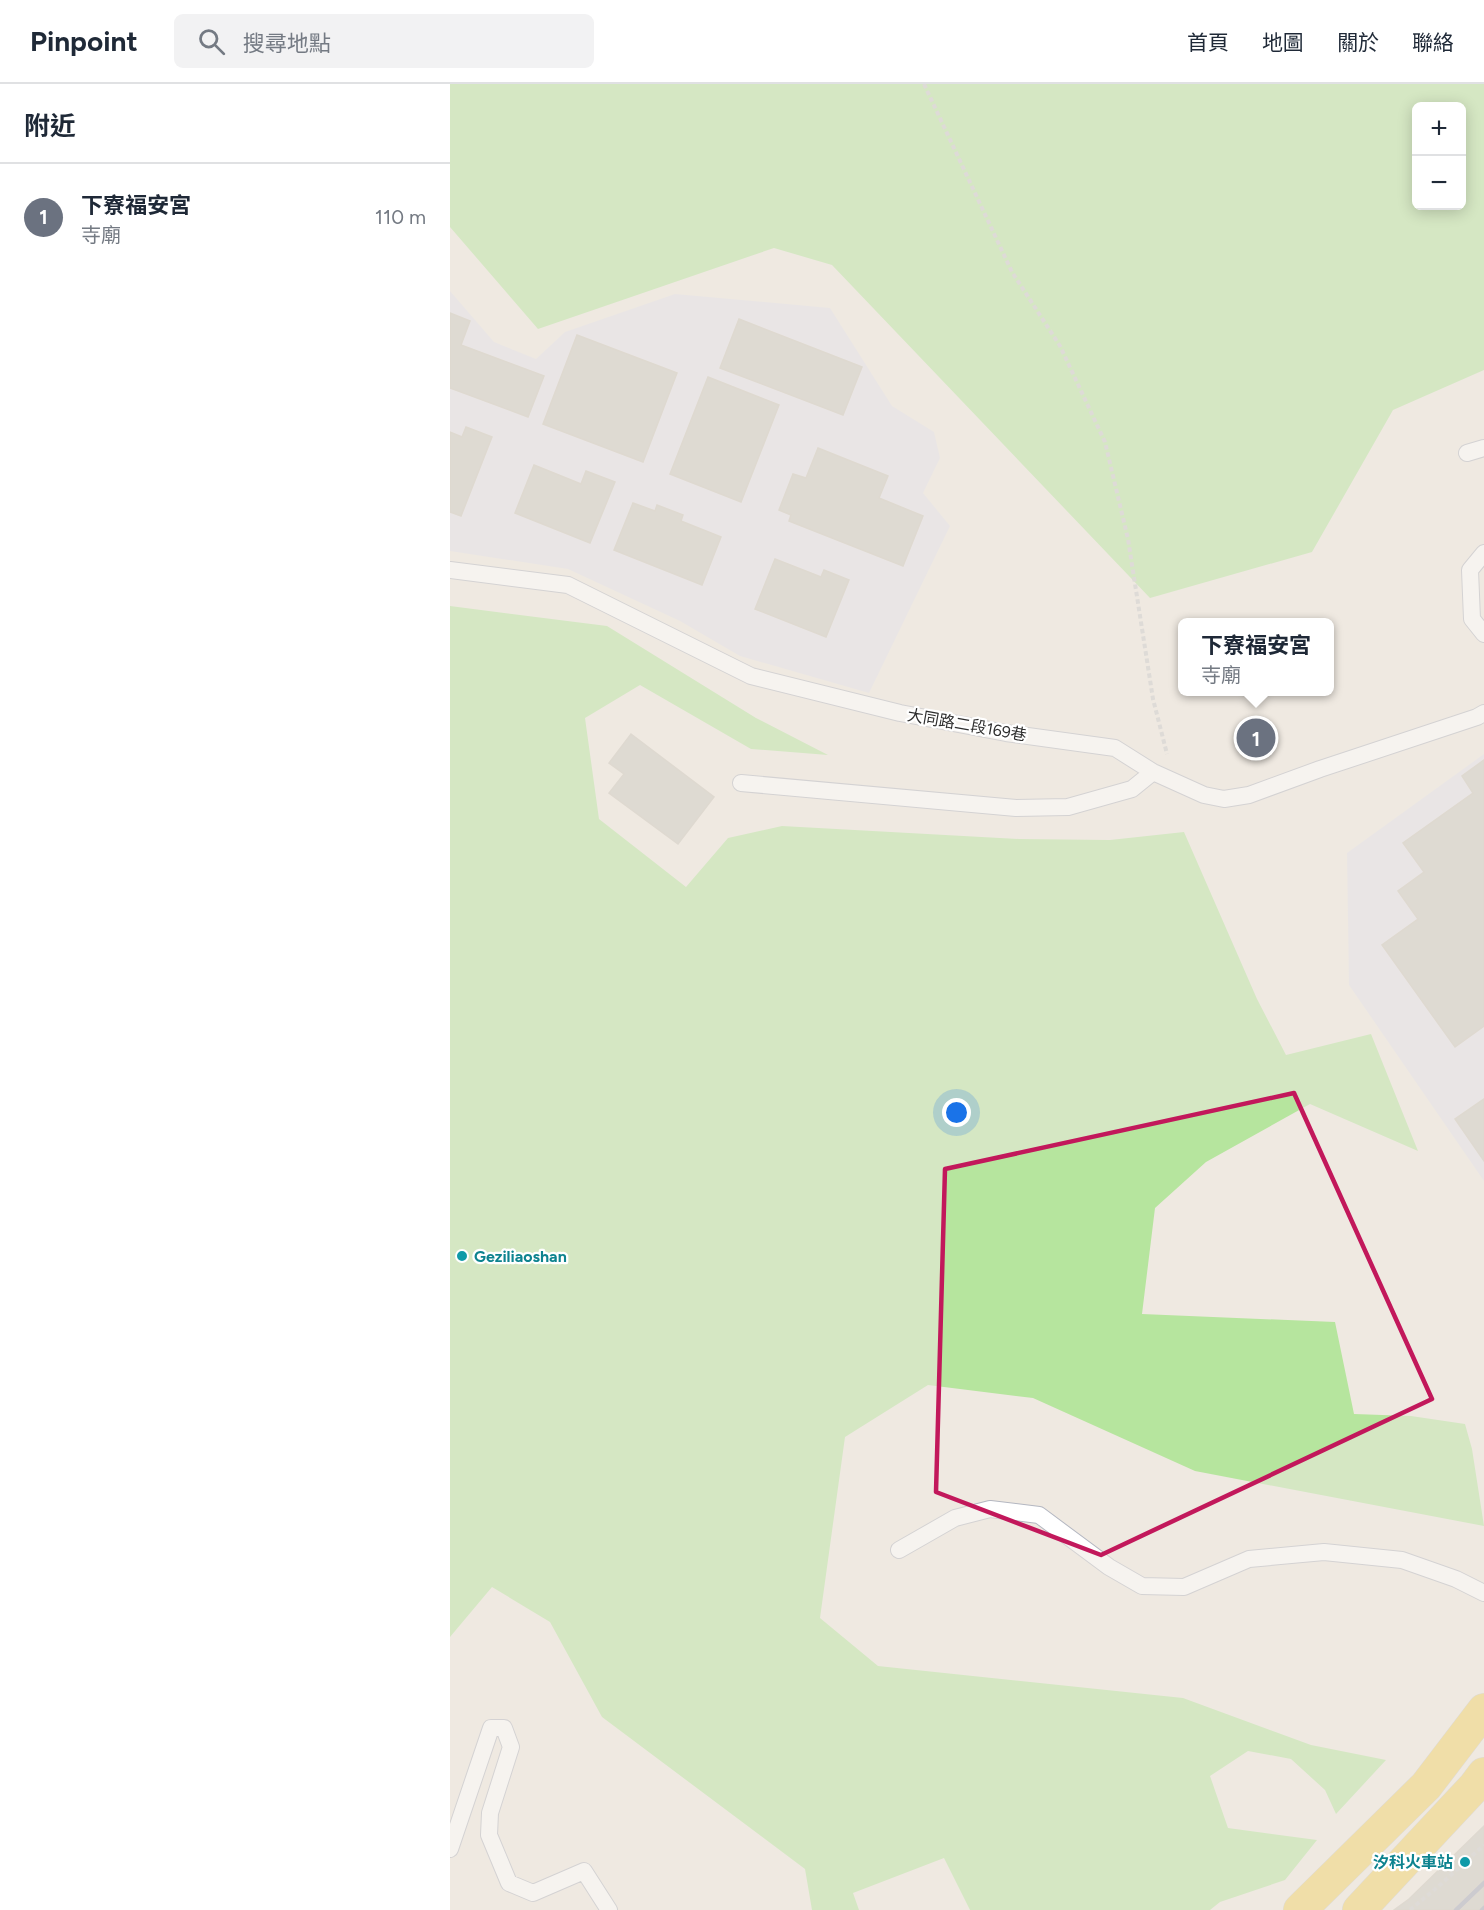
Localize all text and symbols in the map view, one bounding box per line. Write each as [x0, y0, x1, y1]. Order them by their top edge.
search box [174, 14, 594, 68]
text: Pinpoint [30, 24, 138, 58]
icon: search [195, 25, 228, 58]
text: 搜尋地點 [243, 30, 331, 57]
text: 首頁 [1187, 30, 1229, 55]
text: 地圖 [1262, 30, 1304, 55]
text: 關於 [1337, 30, 1379, 55]
text: 聯絡 [1412, 30, 1454, 55]
map controls [1412, 102, 1466, 210]
button: + [1412, 102, 1466, 156]
text: 附近 [24, 110, 76, 142]
button: − [1412, 156, 1466, 210]
text: 下寮福安宮 [81, 192, 191, 219]
text: 1 [39, 205, 48, 229]
text: 110 m [375, 205, 426, 229]
text: 寺廟 [81, 223, 121, 247]
popup [1178, 618, 1334, 696]
text: 下寮福安宮 [1201, 632, 1311, 659]
text: 寺廟 [1201, 663, 1241, 687]
street label: 大同路二段169巷 [906, 705, 1028, 745]
pin: 1 [1236, 716, 1276, 760]
your location [942, 1098, 971, 1127]
place label: Geziliaoshan [474, 1247, 567, 1266]
marker: Geziliaoshan [455, 1249, 469, 1263]
place label: 汐科火車站 [1373, 1853, 1453, 1872]
marker: 汐科火車站 [1458, 1855, 1472, 1869]

